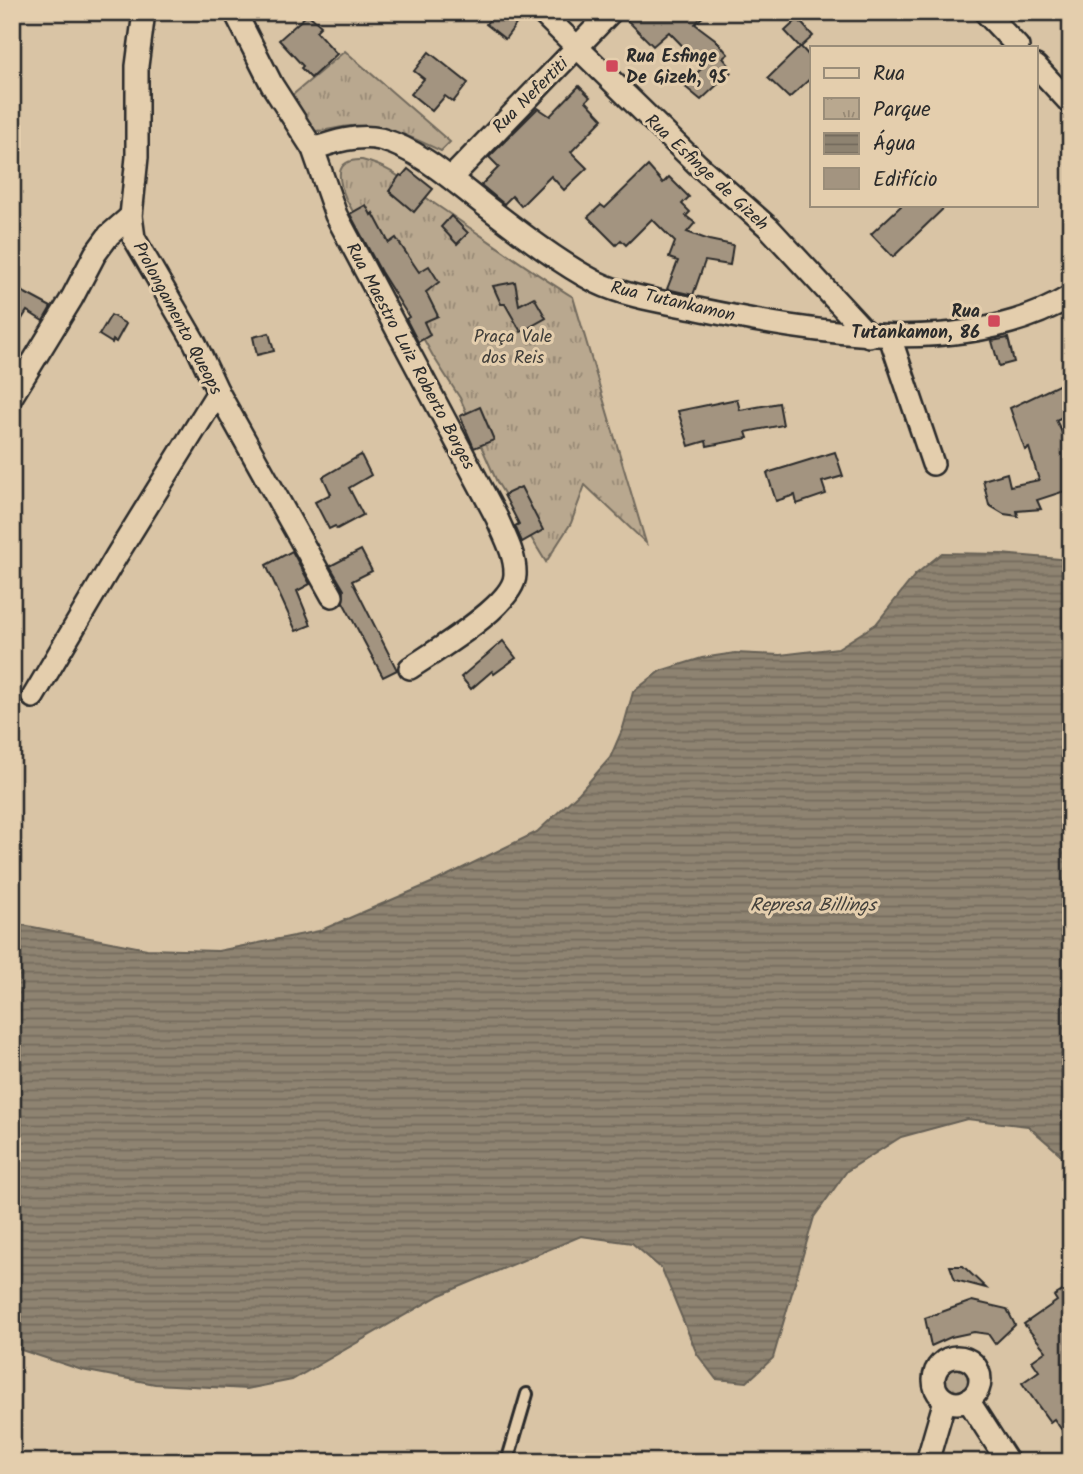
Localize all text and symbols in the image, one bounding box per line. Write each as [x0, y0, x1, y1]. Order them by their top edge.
place label: Rua Esfinge De Gizeh, 95 [626, 43, 728, 93]
legend [810, 46, 1038, 206]
street label: Rua Nefertiti [486, 51, 577, 141]
marker: Rua Esfinge De Gizeh, 95 [604, 58, 620, 74]
text: Rua [873, 58, 905, 91]
text: Parque [873, 94, 931, 127]
street label: Rua Esfinge de Gizeh [637, 108, 775, 239]
text: Água [873, 128, 916, 161]
text: Edifício [873, 164, 938, 197]
street label: Prolongamento Queops [124, 237, 230, 401]
street label: Rua Maestro Luiz Roberto Borges [337, 238, 482, 476]
street label: Rua Tutankamon [607, 274, 738, 331]
place label: Rua Tutankamon, 86 [851, 298, 980, 348]
marker: Rua Tutankamon, 86 [986, 313, 1002, 329]
park label: Praça Vale dos Reis [474, 323, 552, 373]
water label: Represa Billings [750, 891, 878, 921]

